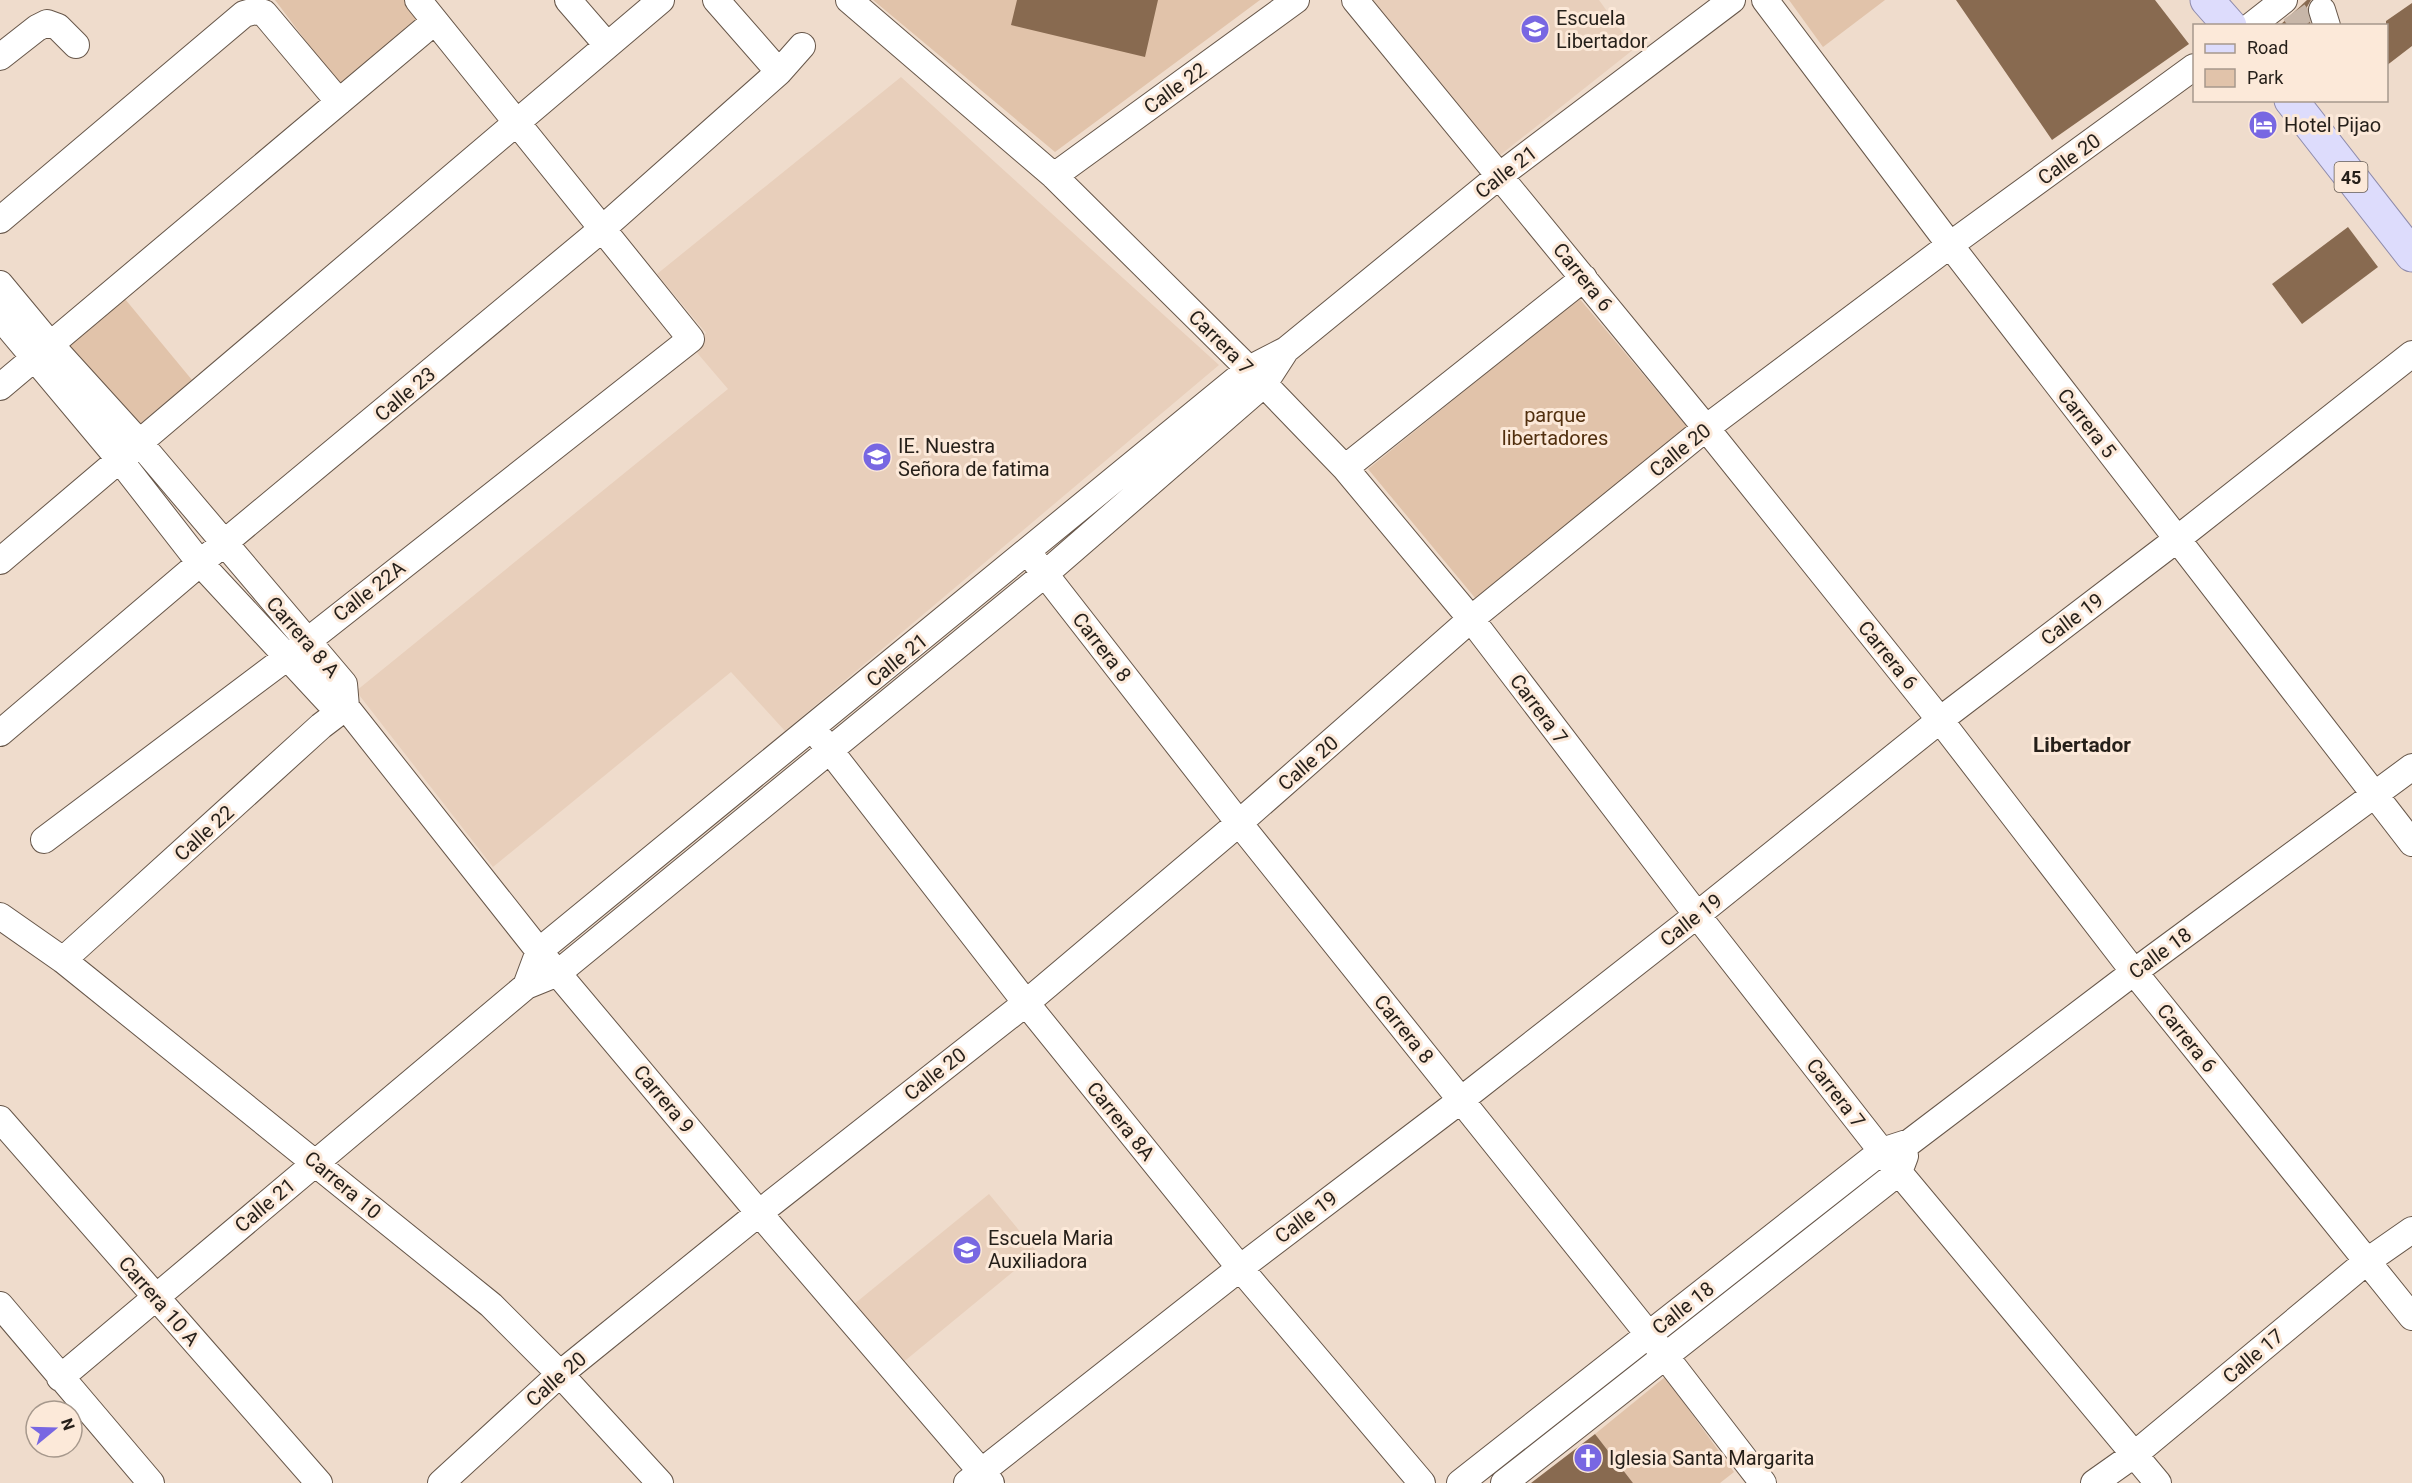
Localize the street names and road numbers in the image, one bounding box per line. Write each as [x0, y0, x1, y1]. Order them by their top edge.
street label: Calle 22 [1139, 57, 1211, 119]
street label: Calle 20 [2033, 128, 2105, 190]
street label: Calle 21 [1470, 140, 1542, 204]
road number: 45 [2334, 162, 2368, 192]
street label: Carrera 6 [1548, 238, 1618, 316]
street label: Carrera 7 [1184, 305, 1258, 379]
street label: Calle 23 [370, 362, 440, 426]
street label: Carrera 5 [2053, 384, 2121, 462]
street label: Calle 20 [1645, 418, 1715, 482]
street label: Calle 22A [328, 555, 410, 627]
street label: Calle 19 [2036, 588, 2108, 650]
street label: Carrera 8 A [261, 592, 345, 682]
street label: Carrera 8 [1068, 608, 1136, 686]
street label: Carrera 6 [1853, 616, 1923, 694]
street label: Calle 21 [862, 628, 932, 692]
street label: Carrera 7 [1505, 669, 1573, 749]
street label: Calle 20 [1273, 730, 1343, 796]
street label: Calle 22 [169, 800, 239, 866]
street label: Calle 19 [1655, 888, 1727, 952]
street label: Calle 18 [2124, 922, 2196, 984]
street label: Carrera 8 [1369, 990, 1439, 1068]
street label: Carrera 6 [2152, 999, 2222, 1077]
street label: Calle 20 [899, 1042, 971, 1106]
street label: Carrera 7 [1802, 1054, 1870, 1132]
street label: Carrera 9 [629, 1060, 699, 1138]
street label: Carrera 8A [1082, 1077, 1160, 1165]
street label: Carrera 10 [300, 1146, 386, 1224]
street label: Calle 21 [230, 1173, 300, 1237]
street label: Calle 19 [1270, 1186, 1342, 1248]
street label: Carrera 10 A [114, 1251, 204, 1351]
street label: Calle 18 [1647, 1276, 1719, 1340]
street label: Calle 17 [2218, 1324, 2288, 1388]
street label: Calle 20 [521, 1346, 591, 1412]

